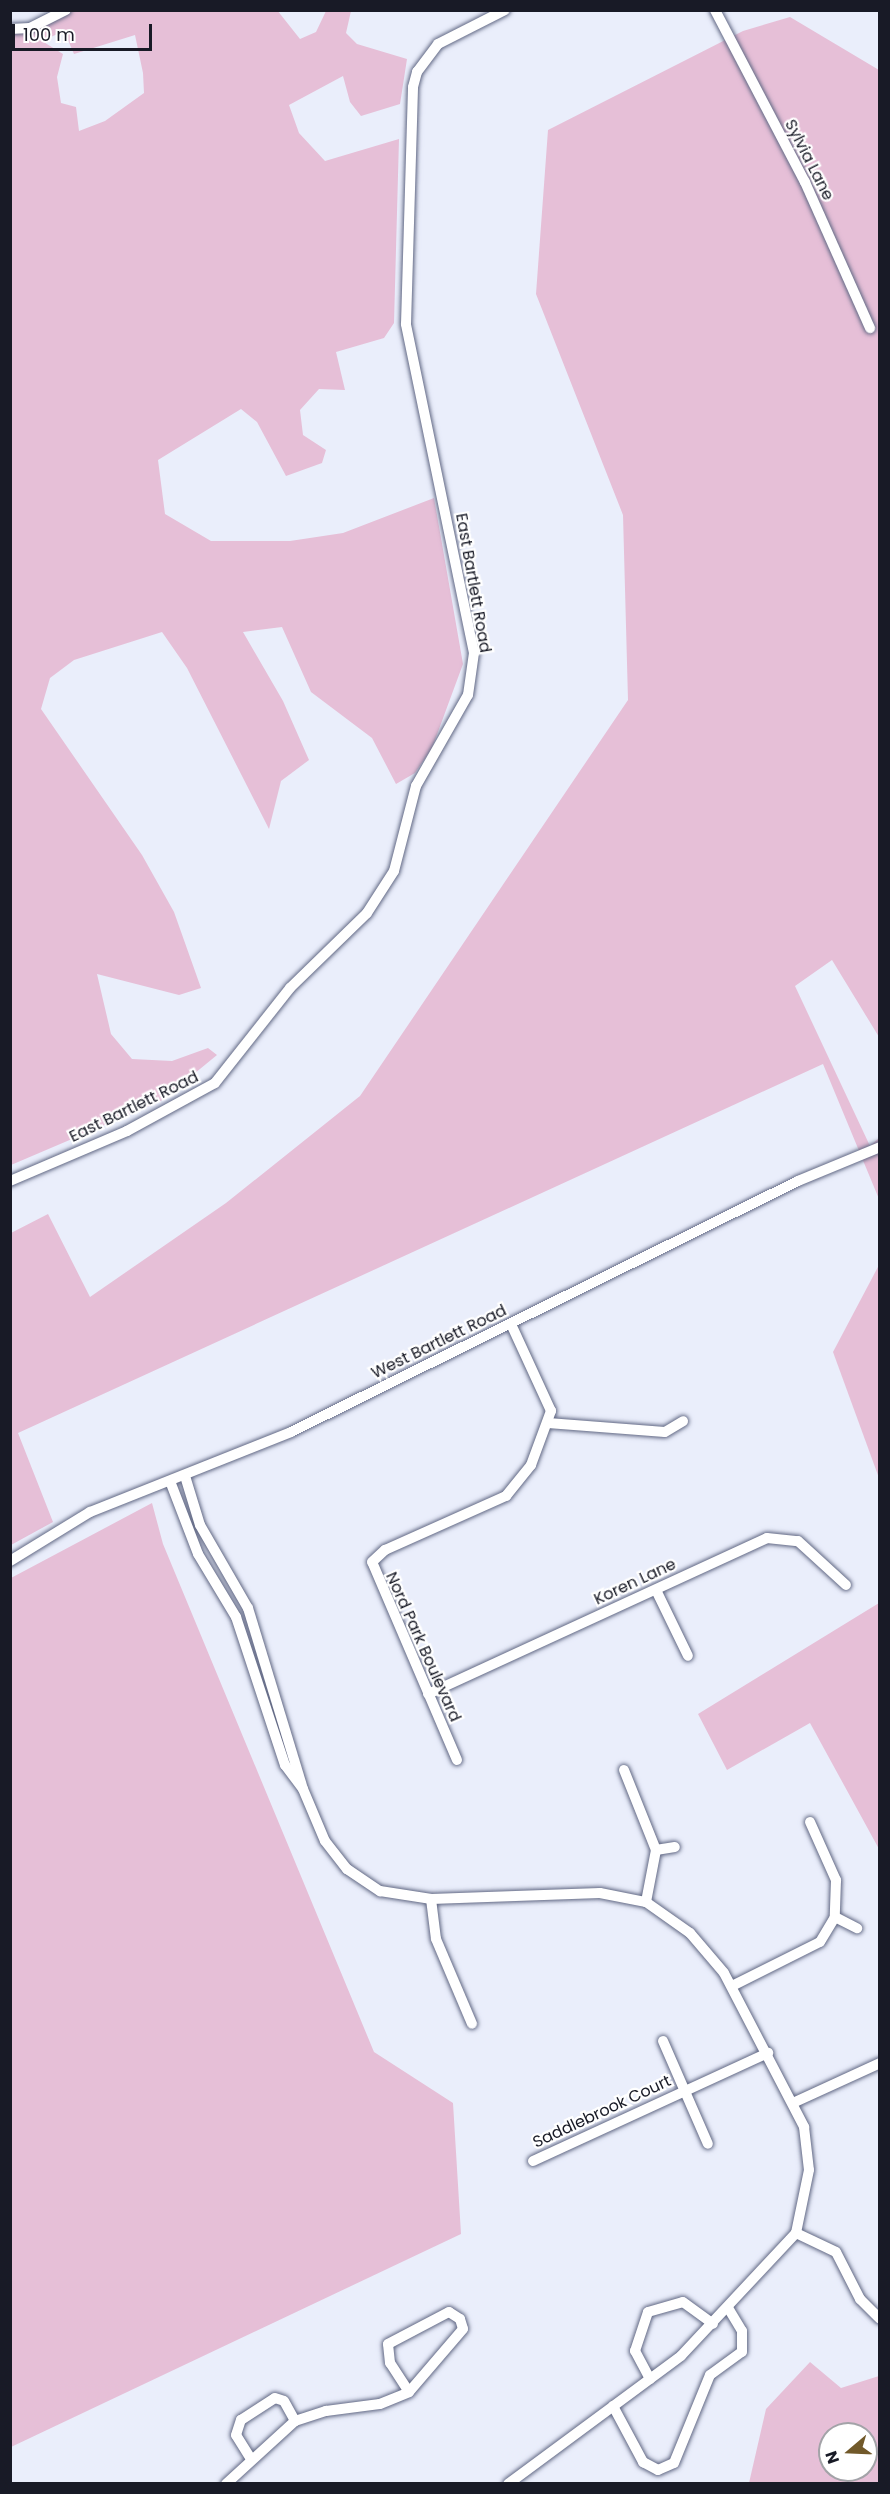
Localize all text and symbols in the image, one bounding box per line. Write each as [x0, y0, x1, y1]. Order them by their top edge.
scale bar [15, 12, 154, 50]
text: 100 m [23, 22, 75, 47]
street label: Sylvia Lane [780, 116, 838, 204]
street label: East Bartlett Road [451, 512, 495, 654]
street label: East Bartlett Road [66, 1067, 202, 1147]
street label: West Bartlett Road [368, 1301, 510, 1383]
street label: Koren Lane [591, 1555, 679, 1609]
street label: Nord Park Boulevard [381, 1569, 465, 1725]
street label: Saddlebrook Court [530, 2072, 674, 2152]
north arrow [818, 2422, 878, 2482]
text: N [820, 2448, 845, 2467]

